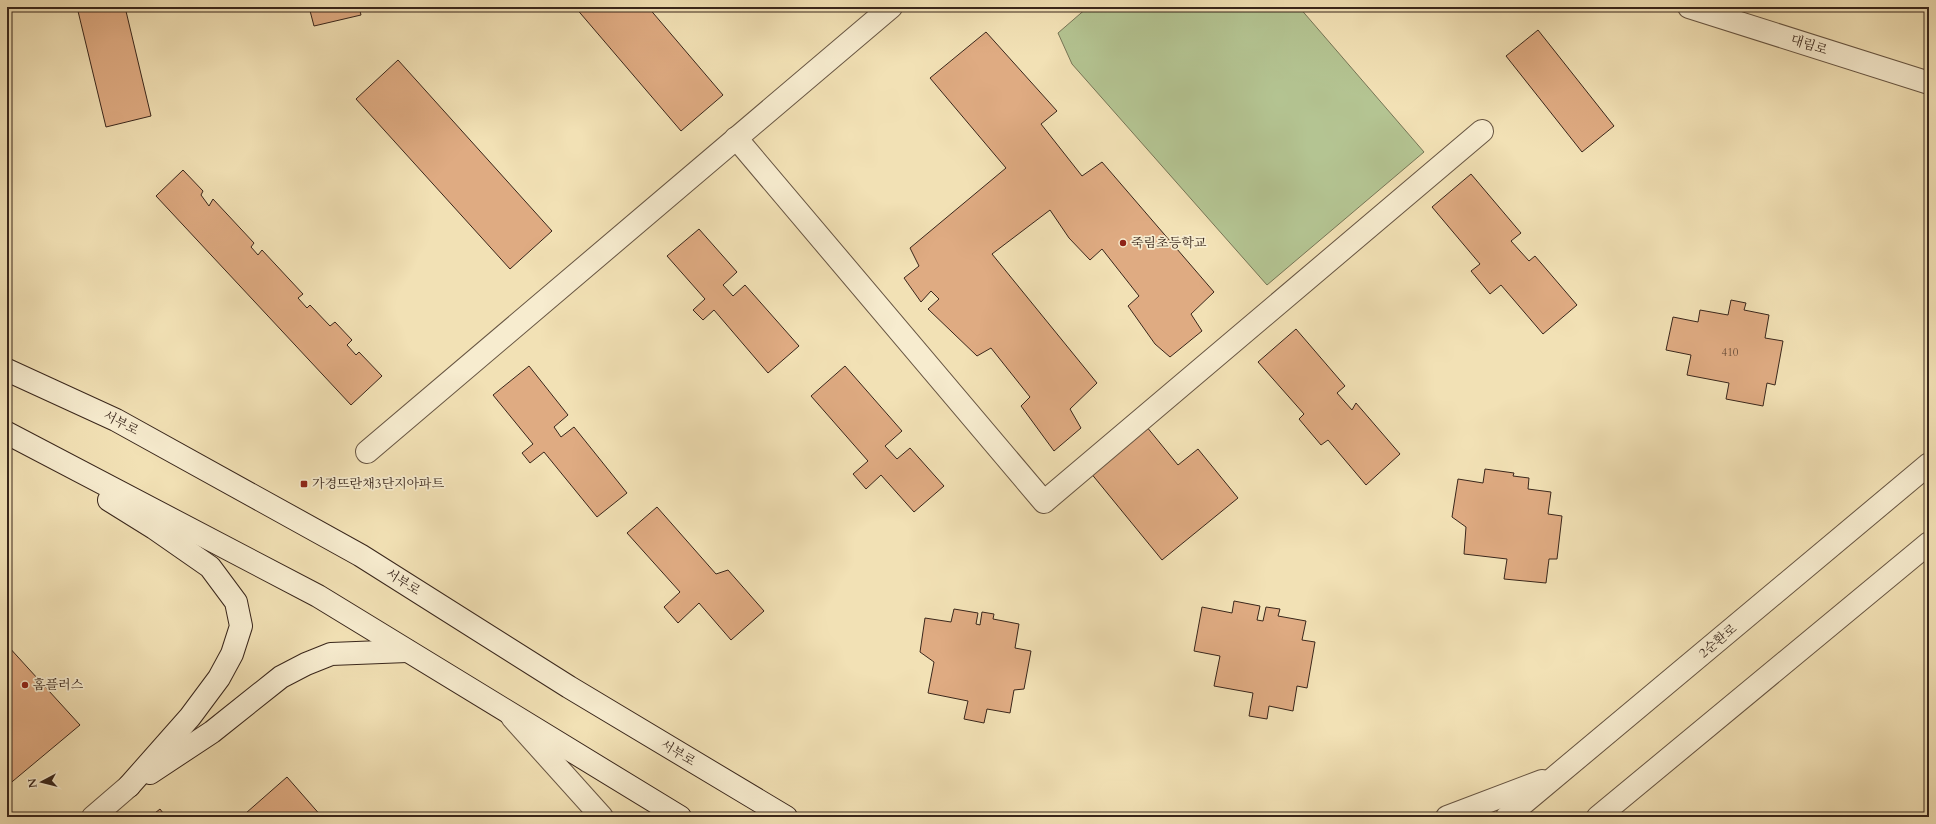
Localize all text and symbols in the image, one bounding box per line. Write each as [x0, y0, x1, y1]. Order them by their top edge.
street label: 대림로 [1788, 31, 1830, 60]
place label: 죽림초등학교 [1131, 234, 1207, 252]
marker: 죽림초등학교 [1118, 238, 1128, 248]
house number: 410 [1722, 345, 1739, 360]
street label: 서부로 [100, 406, 142, 440]
place label: 가경뜨란채3단지아파트 [312, 475, 445, 493]
marker: 가경뜨란채3단지아파트 [299, 479, 309, 489]
street label: 서부로 [382, 564, 424, 600]
street label: 2순환로 [1695, 620, 1741, 662]
place label: 홈플러스 [33, 676, 84, 694]
marker: 홈플러스 [20, 680, 30, 690]
street label: 서부로 [657, 736, 699, 771]
north arrow [22, 762, 62, 802]
text: N [24, 777, 41, 789]

